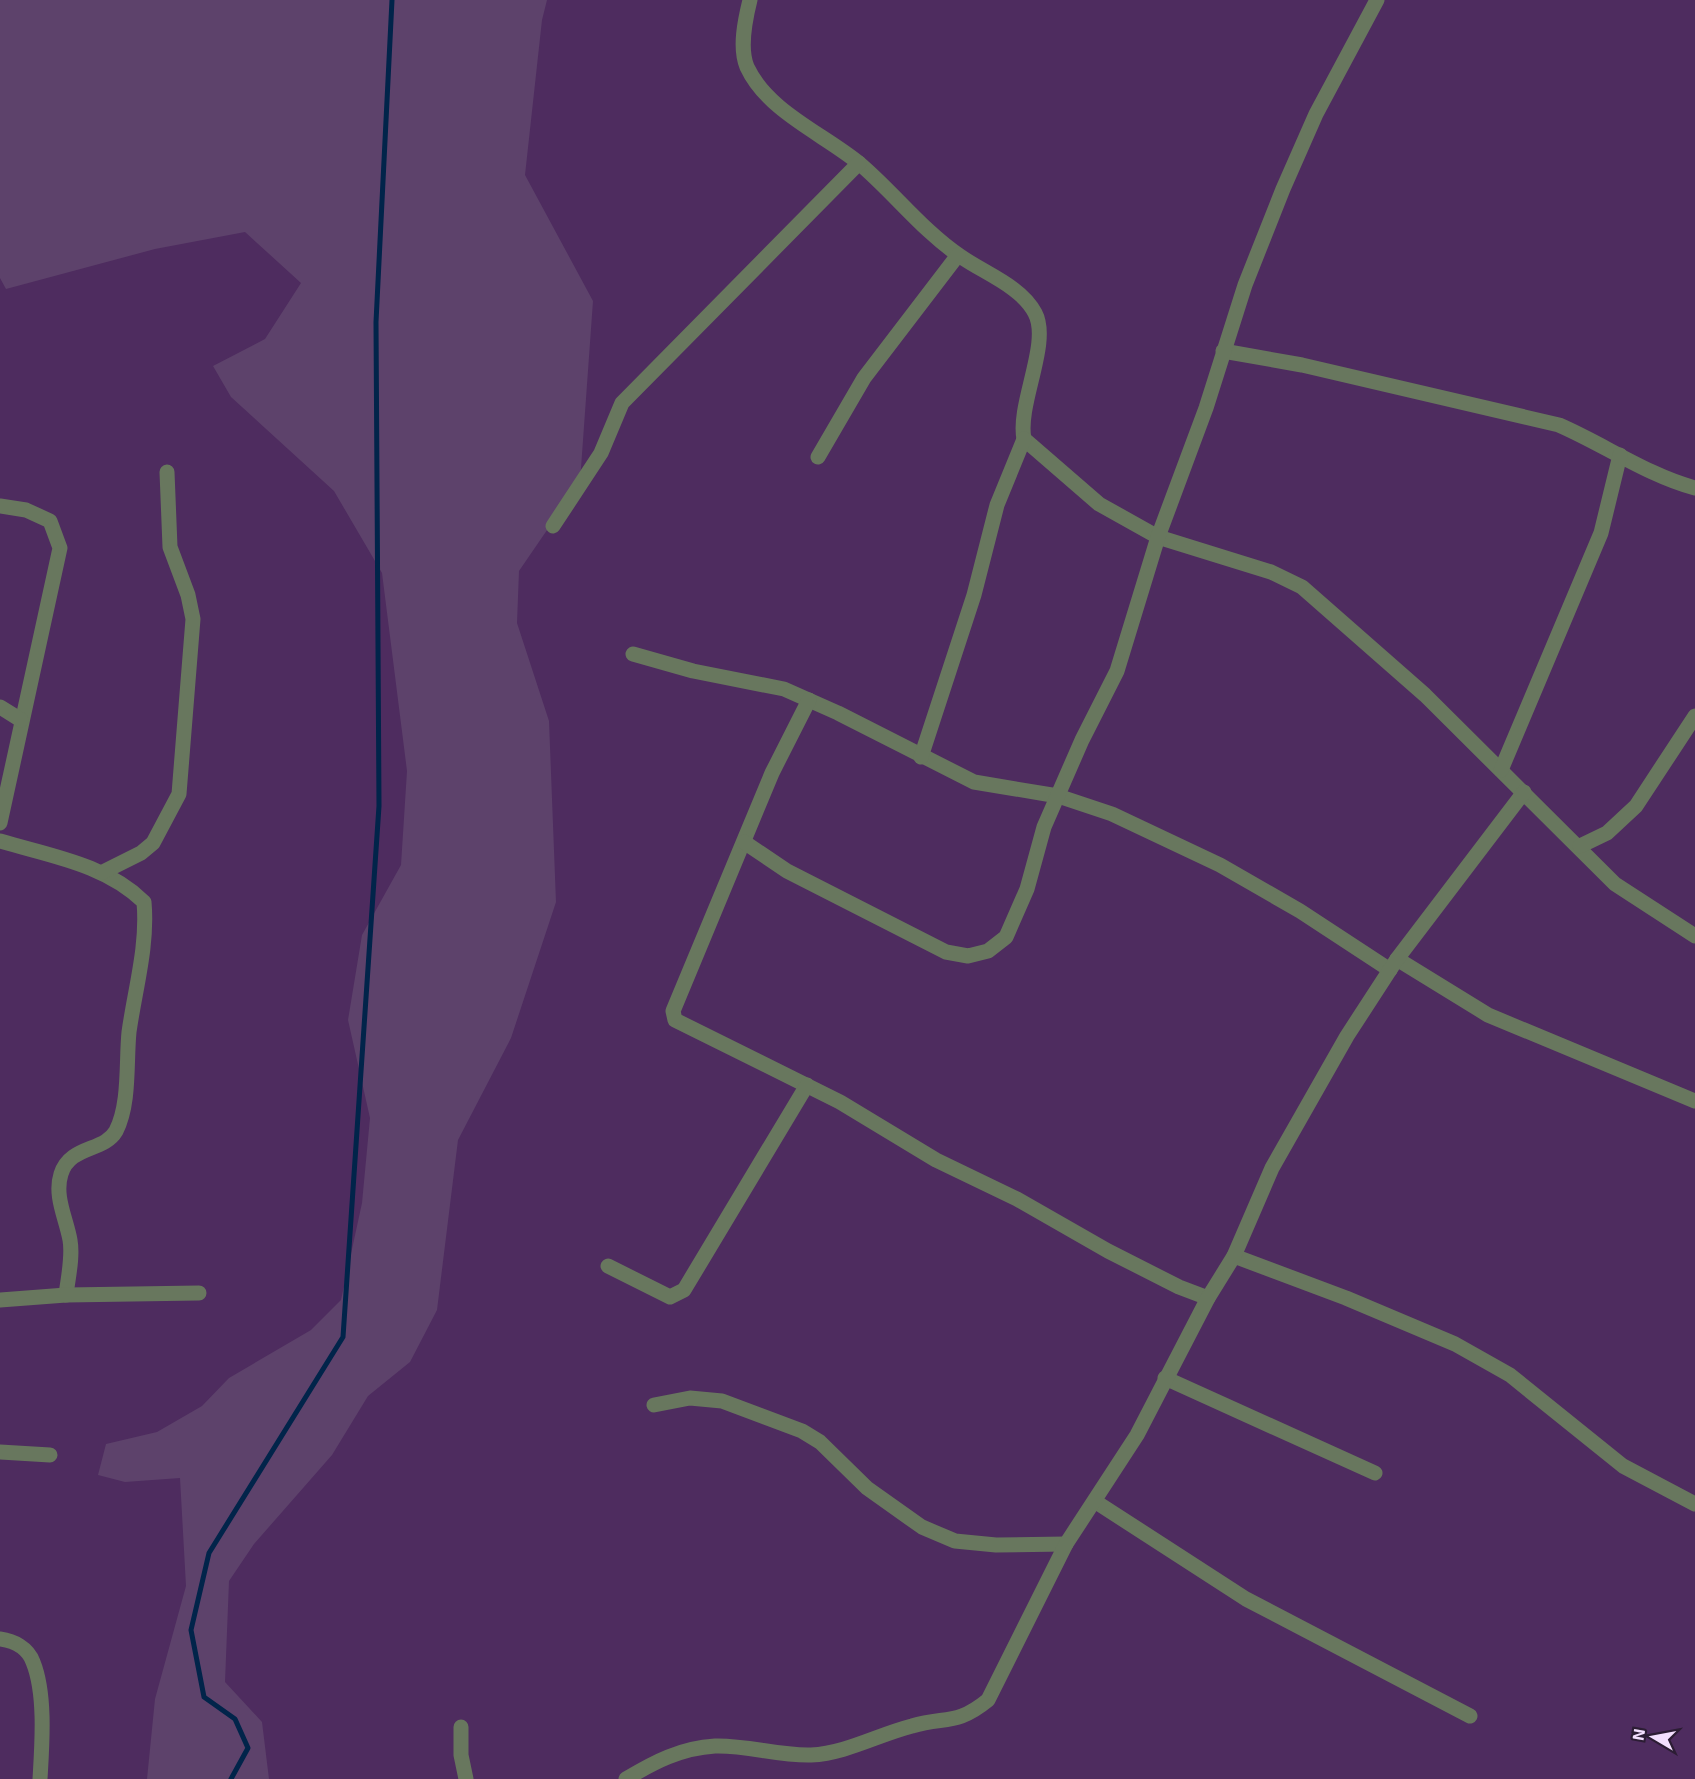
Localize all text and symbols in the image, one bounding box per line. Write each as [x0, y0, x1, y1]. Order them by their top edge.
north arrow [1623, 1707, 1683, 1767]
text: N [1627, 1727, 1648, 1742]

